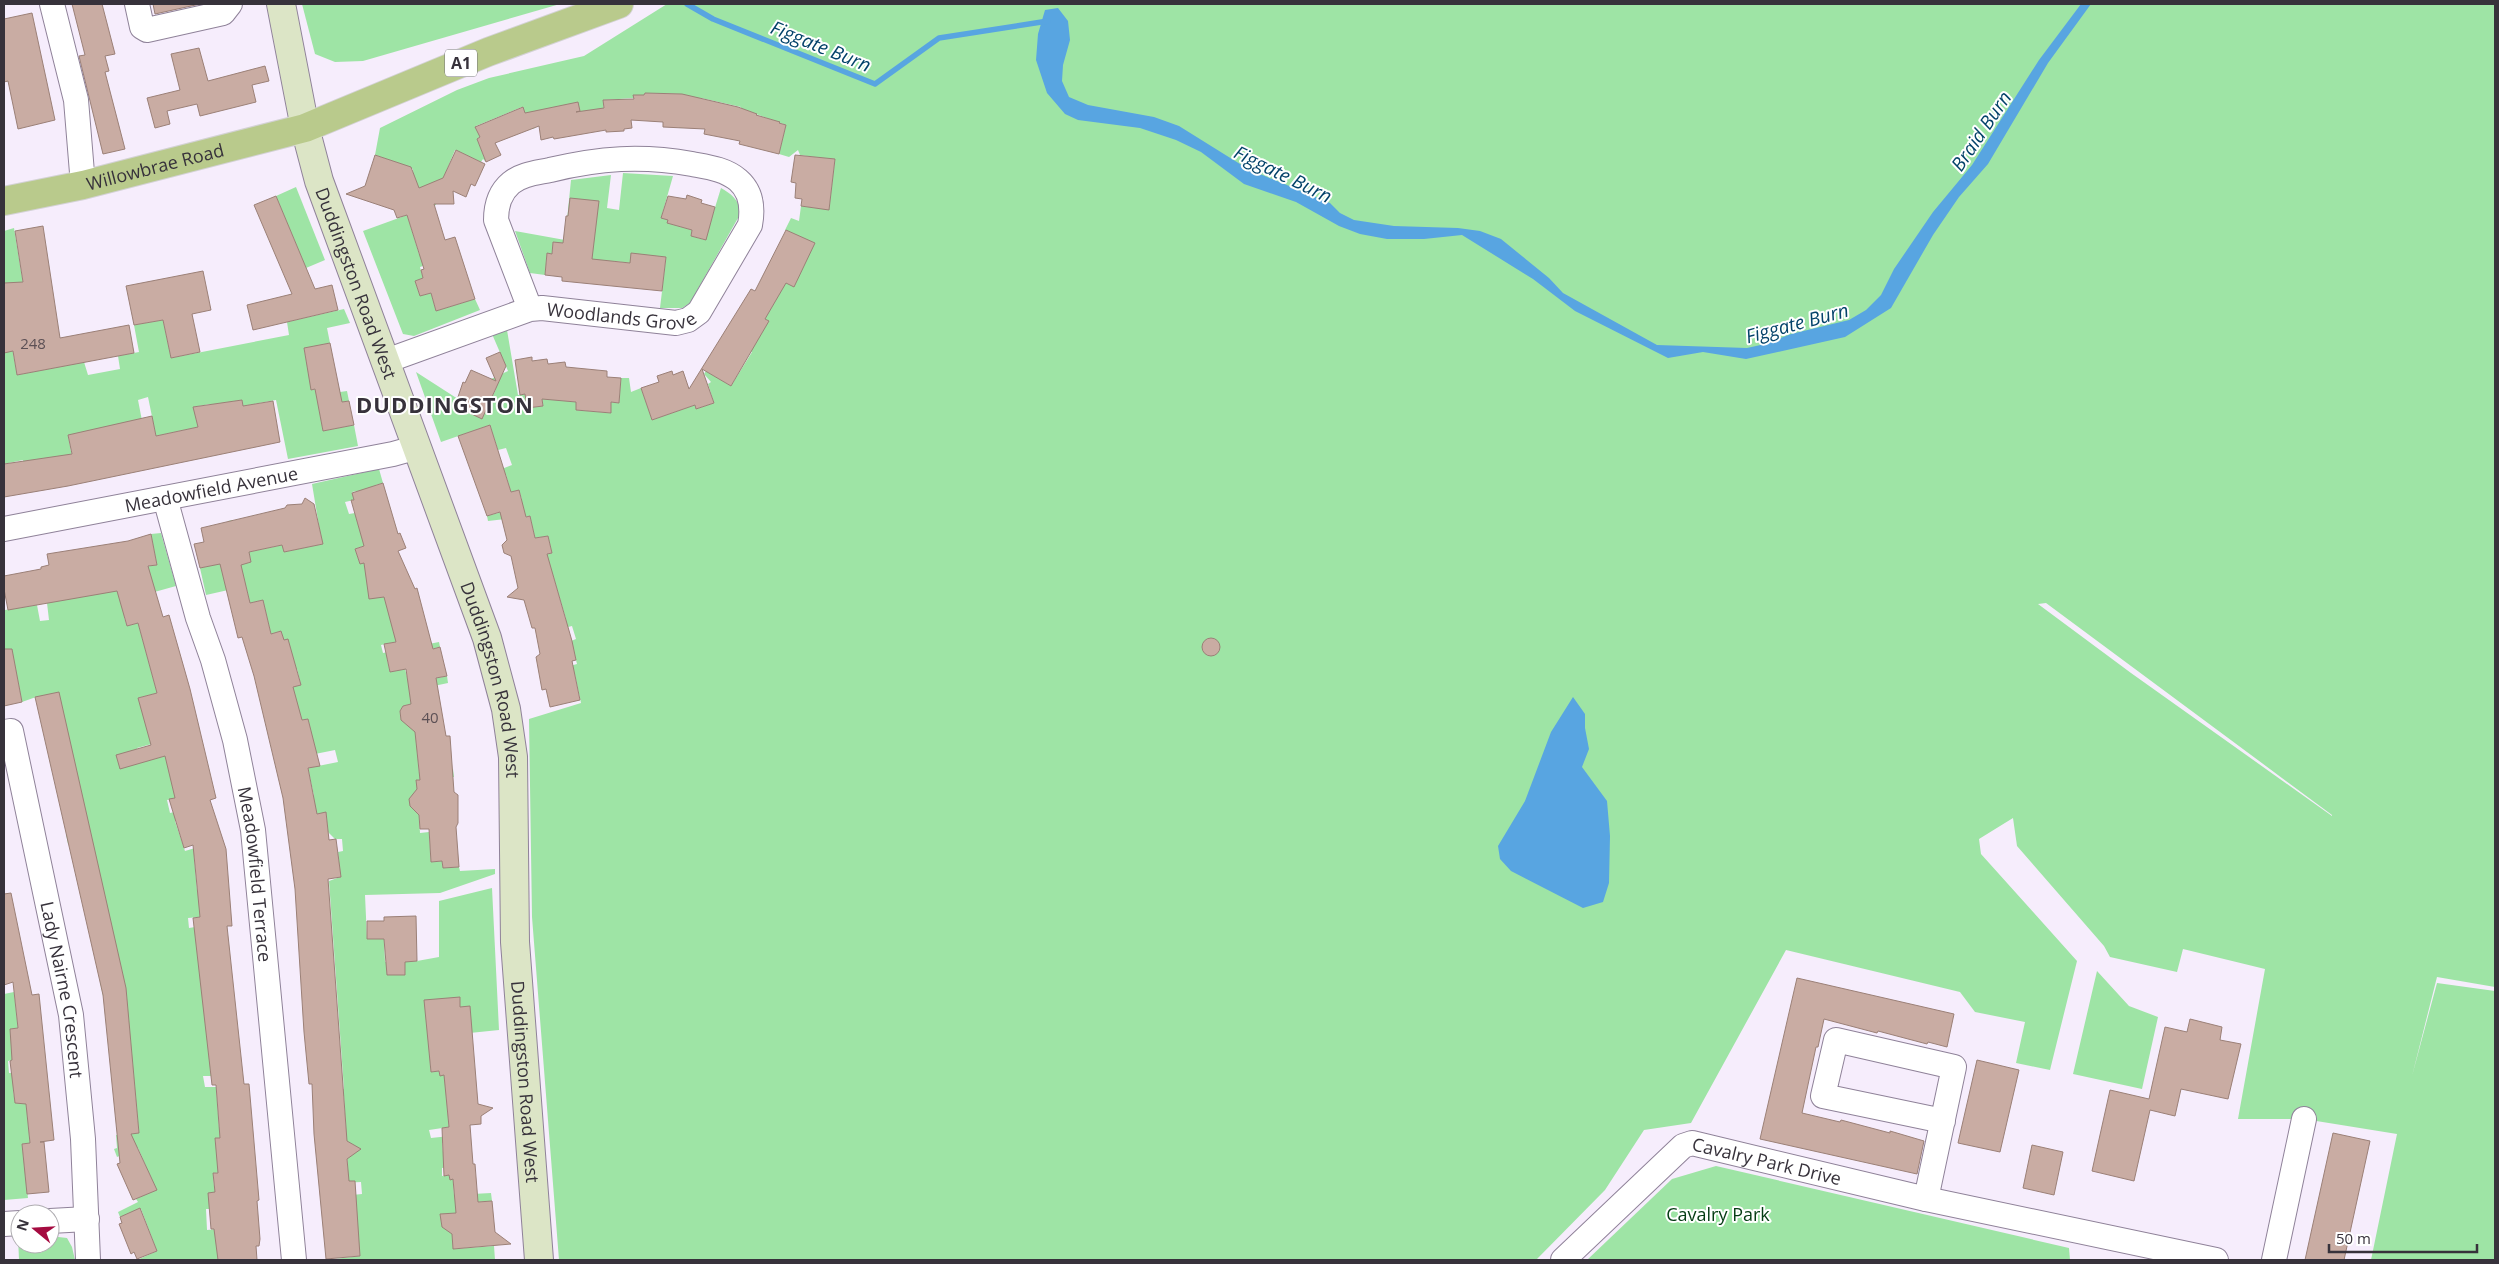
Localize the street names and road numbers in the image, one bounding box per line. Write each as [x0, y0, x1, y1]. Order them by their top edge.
road number: A1 [445, 49, 477, 76]
street label: Willowbrae Road [84, 137, 226, 196]
street label: Duddingston Road West [310, 184, 403, 382]
street label: Woodlands Grove [546, 297, 701, 335]
street label: Meadowfield Avenue [123, 461, 300, 517]
street label: Duddingston Road West [455, 578, 525, 778]
street label: Meadowfield Terrace [233, 784, 278, 963]
street label: Lady Nairne Crescent [35, 899, 89, 1079]
street label: Duddingston Road West [506, 980, 545, 1183]
street label: Cavalry Park Drive [1690, 1132, 1844, 1190]

